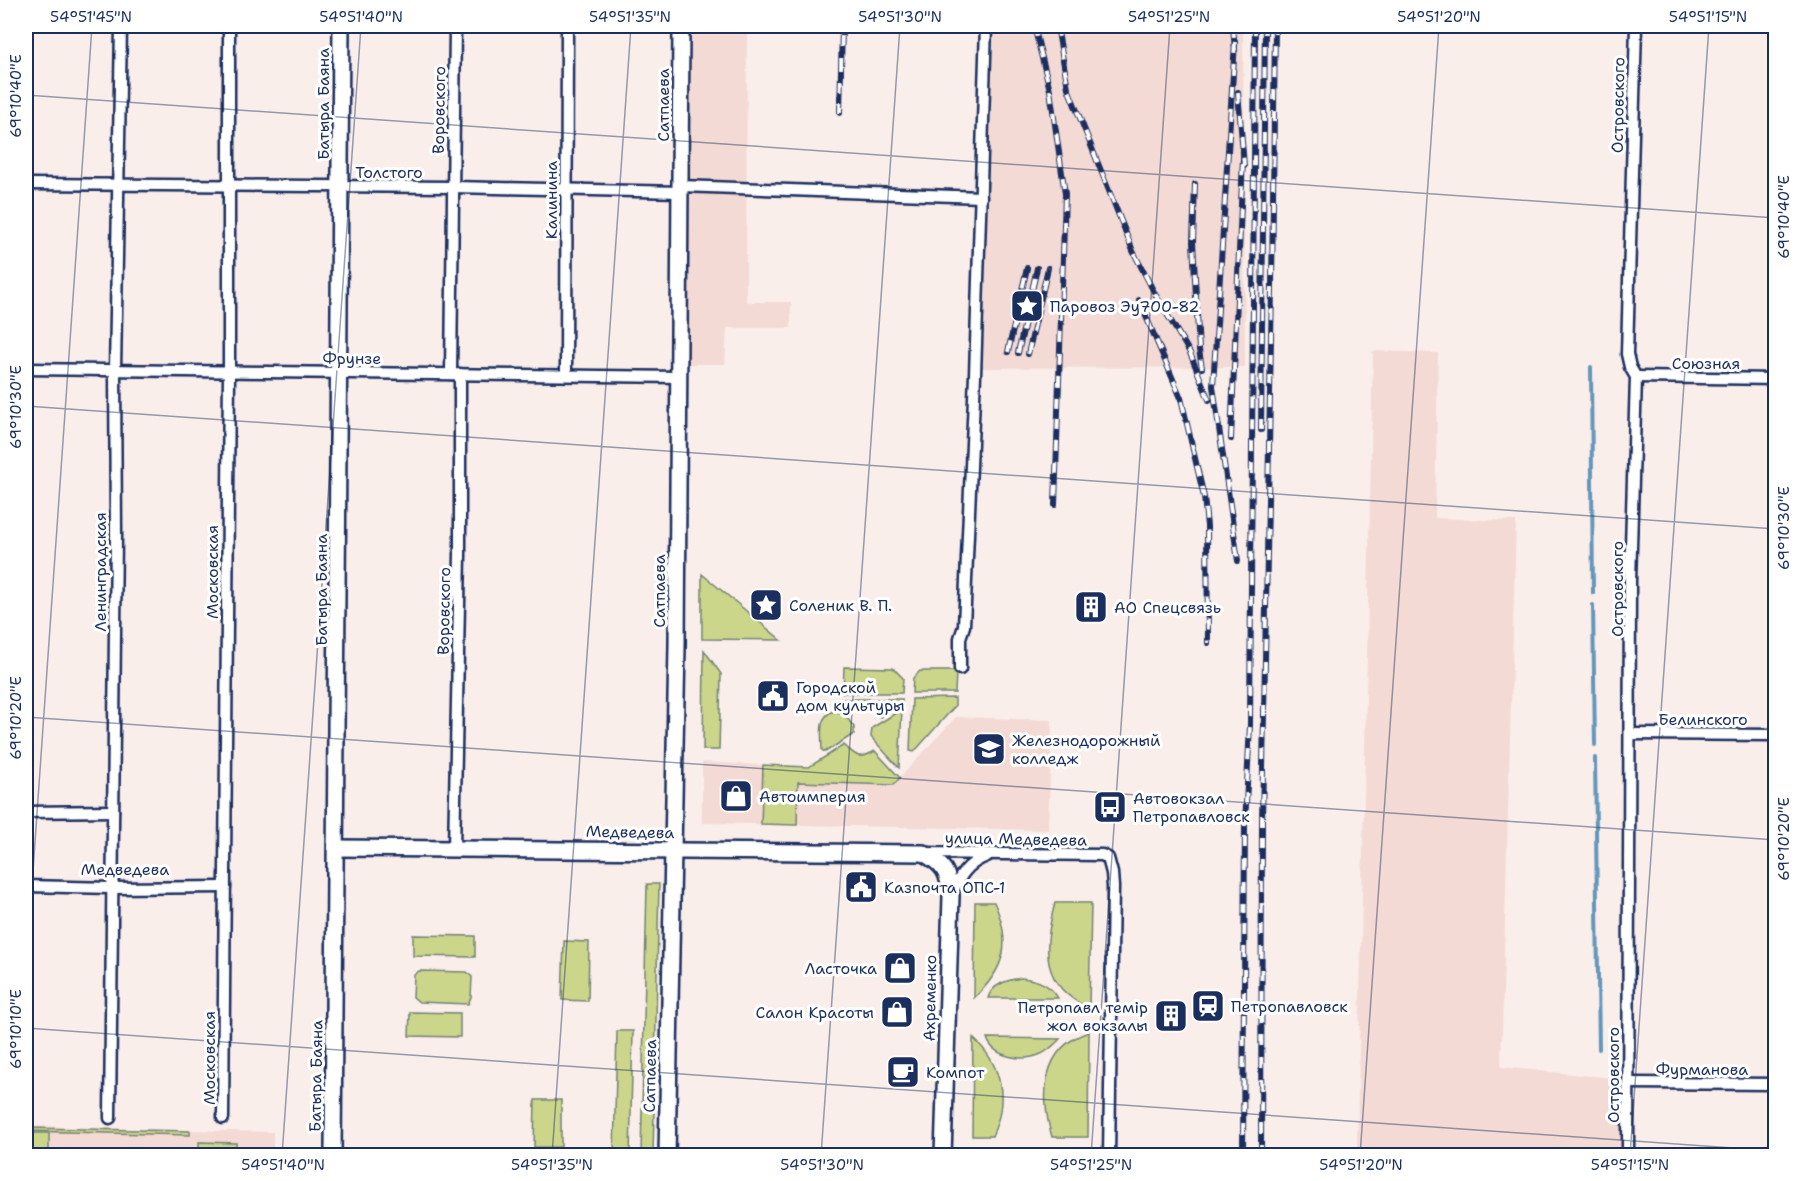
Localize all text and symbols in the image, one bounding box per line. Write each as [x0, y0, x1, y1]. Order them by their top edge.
text: 54°51'45"N [50, 7, 132, 27]
text: 54°51'40"N [319, 7, 403, 27]
text: 54°51'35"N [589, 7, 671, 27]
text: 54°51'30"N [858, 7, 942, 27]
text: 54°51'25"N [1128, 7, 1210, 27]
text: 54°51'20"N [1397, 7, 1481, 27]
text: 54°51'15"N [1669, 7, 1747, 27]
street label: Батыра Баяна [313, 48, 334, 160]
text: 69°10'40"E [6, 54, 26, 138]
street label: Островского [1607, 57, 1629, 153]
street label: Воровского [428, 66, 450, 154]
street label: Сатпаева [653, 68, 674, 142]
street label: Калинина [541, 161, 562, 239]
street label: Толстого [355, 162, 423, 183]
text: 69°10'40"E [1774, 175, 1794, 259]
place icon: Паровоз Эу700-82 [1009, 288, 1045, 324]
place label: Паровоз Эу700-82 [1050, 296, 1200, 317]
street label: Фрунзе [323, 348, 381, 369]
street label: Союзная [1672, 353, 1740, 374]
text: 69°10'30"E [6, 365, 26, 449]
text: 69°10'30"E [1774, 486, 1794, 570]
street label: Ленинградская [90, 512, 111, 632]
street label: Московская [202, 525, 223, 619]
street label: Батыра Баяна [311, 534, 332, 646]
street label: Островского [1607, 541, 1628, 637]
street label: Сатпаева [649, 554, 670, 628]
street label: Воровского [433, 567, 455, 655]
place icon: Соленик В. П. [748, 587, 784, 623]
building icon: АО Спецсвязь [1073, 589, 1109, 625]
place label: Соленик В. П. [789, 595, 892, 616]
place label: АО Спецсвязь [1114, 597, 1221, 618]
text: 69°10'20"E [6, 676, 26, 760]
place label: Городской дом культуры [796, 677, 905, 716]
public building icon: Городской дом культуры [755, 678, 791, 714]
street label: Белинского [1658, 709, 1748, 730]
place label: Железнодорожный колледж [1012, 730, 1161, 769]
school or university icon: Железнодорожный колледж [971, 731, 1007, 767]
shop icon: Автоимперия [718, 778, 754, 814]
place label: Автоимперия [759, 786, 866, 807]
place label: Автовокзал Петропавловск [1133, 788, 1250, 827]
bus stop icon: Автовокзал Петропавловск [1092, 789, 1128, 825]
text: 69°10'20"E [1774, 797, 1794, 881]
street label: Медведева [586, 821, 674, 843]
street label: улица Медведева [945, 827, 1087, 851]
street label: Медведева [81, 859, 169, 880]
public building icon: Казпочта ОПС-1 [843, 869, 879, 905]
place label: Казпочта ОПС-1 [884, 877, 1006, 898]
shop icon: Ласточка [882, 950, 918, 986]
street label: Ахременко [919, 954, 941, 1042]
place label: Ласточка [805, 958, 877, 979]
station icon: Петропавловск [1190, 988, 1226, 1024]
text: 69°10'10"E [6, 989, 26, 1069]
shop icon: Салон Красоты [879, 994, 915, 1030]
place label: Петропавловск [1231, 996, 1348, 1017]
place label: Петропавл темір жол вокзалы [1018, 997, 1148, 1036]
building icon: Петропавл темір жол вокзалы [1153, 998, 1189, 1034]
place label: Салон Красоты [756, 1002, 874, 1023]
street label: Московская [199, 1011, 220, 1105]
street label: Батыра Баяна [305, 1020, 327, 1132]
street label: Островского [1603, 1027, 1624, 1123]
street label: Сатпаева [639, 1039, 661, 1113]
cafe icon: Компот [885, 1054, 921, 1090]
street label: Фурманова [1656, 1059, 1748, 1080]
place label: Компот [926, 1062, 985, 1083]
text: 54°51'40"N [241, 1155, 325, 1175]
text: 54°51'35"N [511, 1155, 593, 1175]
text: 54°51'30"N [780, 1155, 864, 1175]
text: 54°51'25"N [1050, 1155, 1132, 1175]
text: 54°51'20"N [1319, 1155, 1403, 1175]
text: 54°51'15"N [1591, 1155, 1669, 1175]

